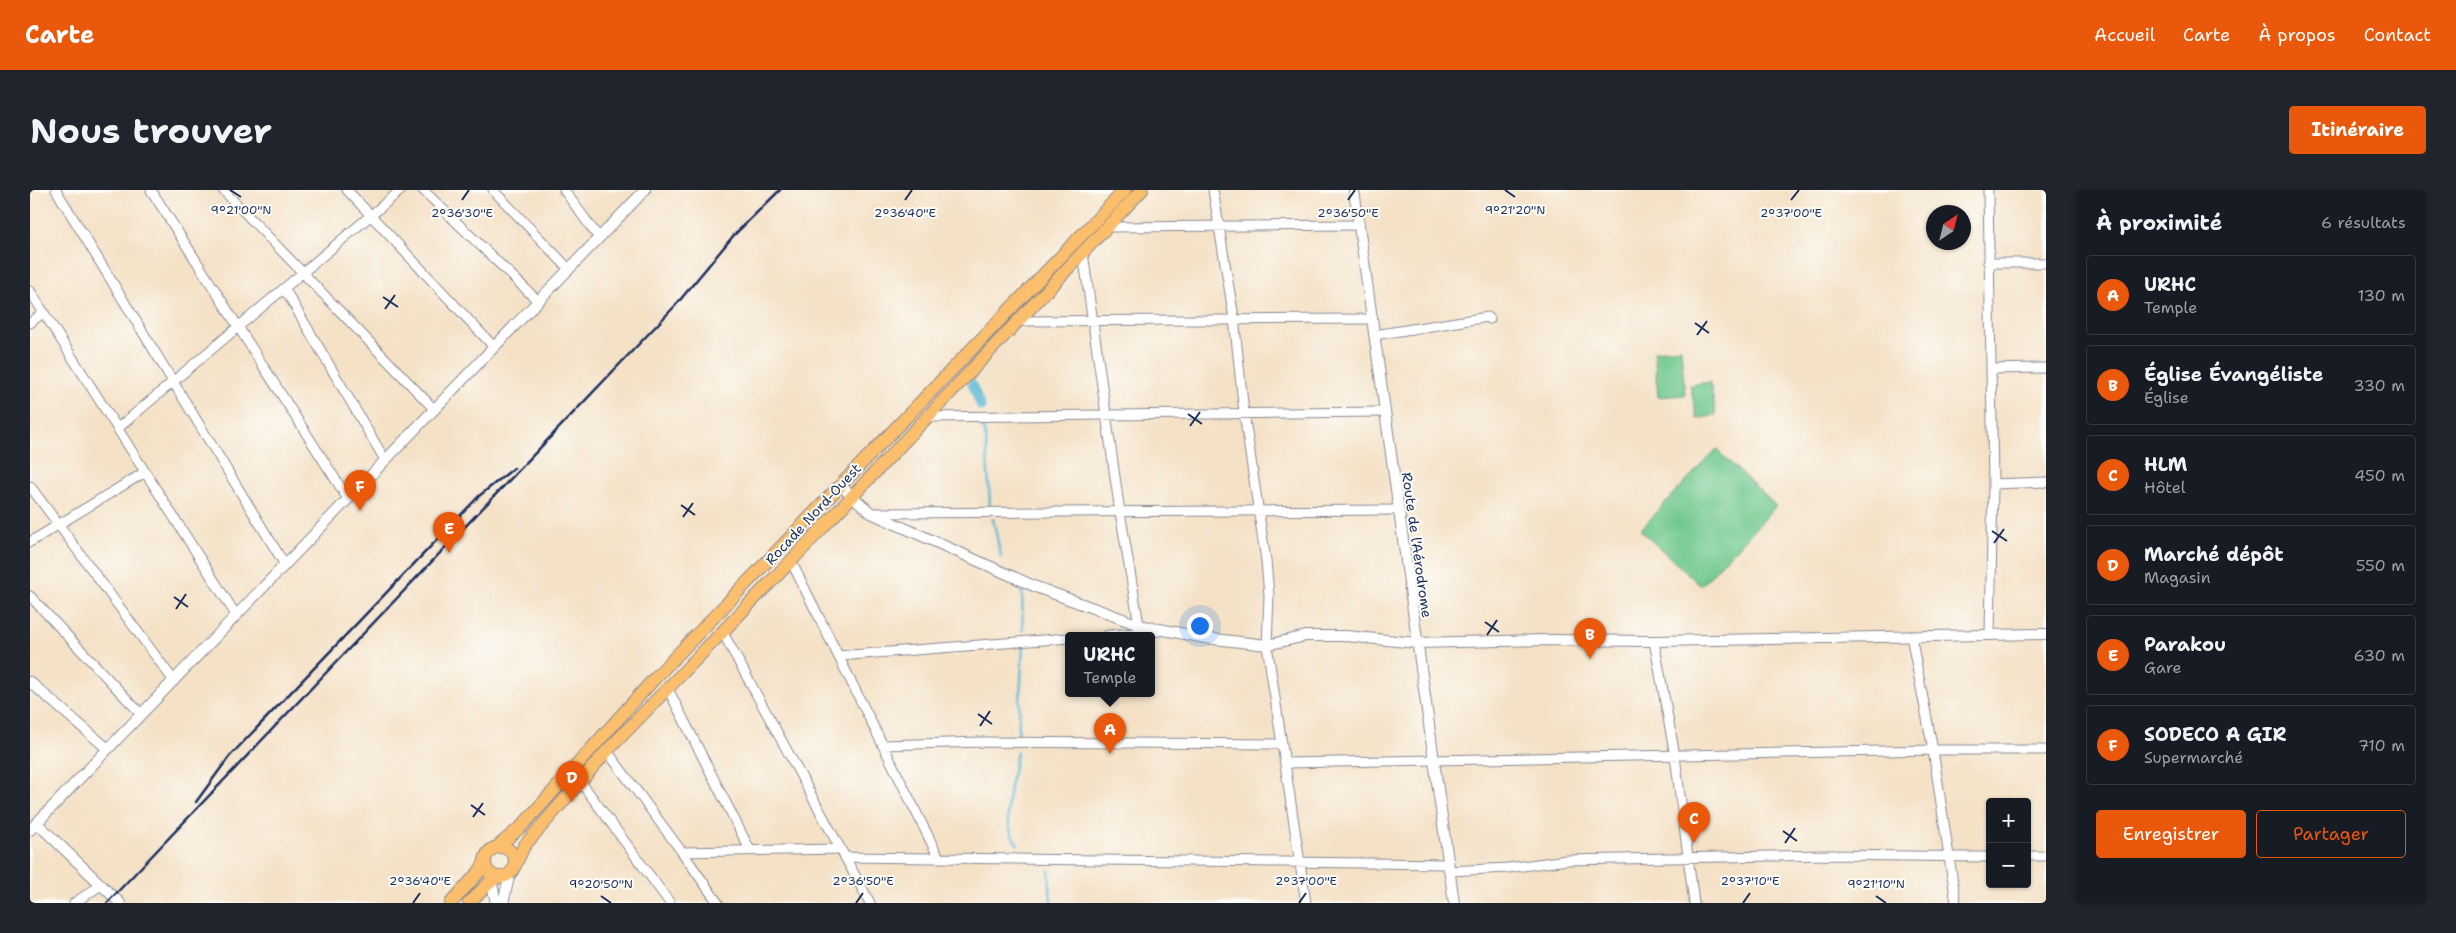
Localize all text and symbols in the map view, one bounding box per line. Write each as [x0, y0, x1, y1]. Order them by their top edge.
text: Carte [25, 19, 94, 51]
text: Accueil [2094, 23, 2155, 47]
text: Carte [2183, 23, 2230, 47]
text: À propos [2258, 23, 2336, 47]
text: Contact [2364, 23, 2431, 47]
button: Itinéraire [2289, 106, 2426, 154]
text: Nous trouver [30, 107, 272, 154]
text: 9°21'00"N [211, 202, 271, 218]
text: 9°21'20"N [1485, 202, 1545, 218]
text: 2°36'30"E [431, 205, 493, 221]
text: 2°36'40"E [874, 205, 936, 221]
text: 2°36'50"E [1317, 205, 1379, 221]
text: 2°37'00"E [1760, 205, 1822, 221]
north arrow [1926, 205, 1971, 250]
text: À proximité [2096, 209, 2222, 237]
text: 6 résultats [2321, 212, 2406, 233]
text: URHC [2144, 272, 2196, 297]
text: A [2107, 285, 2119, 306]
text: 130 m [2358, 285, 2405, 306]
text: Temple [2144, 297, 2197, 318]
text: Église Évangéliste [2144, 362, 2323, 387]
text: B [2108, 375, 2118, 396]
text: 330 m [2353, 375, 2405, 396]
text: Église [2144, 387, 2189, 408]
text: HLM [2144, 452, 2187, 477]
street label: Rocade Nord-Ouest [761, 459, 865, 569]
text: C [2108, 465, 2118, 486]
text: 450 m [2354, 465, 2405, 486]
pin: F [344, 470, 376, 511]
street label: Route de l'Aérodrome [1398, 471, 1436, 619]
text: Hôtel [2144, 477, 2186, 498]
pin: E [433, 512, 465, 553]
text: Marché dépôt [2144, 542, 2284, 567]
text: D [2107, 555, 2119, 576]
text: 550 m [2356, 555, 2405, 576]
text: Magasin [2144, 567, 2210, 588]
your location [1187, 613, 1213, 639]
pin: B [1574, 618, 1606, 659]
popup [1065, 632, 1155, 697]
text: Parakou [2144, 632, 2226, 657]
text: URHC [1083, 642, 1136, 667]
text: E [2108, 645, 2118, 666]
text: 630 m [2353, 645, 2405, 666]
text: Gare [2144, 657, 2182, 678]
text: Temple [1083, 667, 1137, 688]
pin: A [1094, 713, 1126, 754]
text: SODECO A GIR [2144, 722, 2287, 747]
text: F [2108, 735, 2118, 756]
text: 710 m [2358, 735, 2405, 756]
text: Supermarché [2144, 747, 2243, 768]
pin: D [556, 761, 588, 802]
map controls [1986, 798, 2031, 888]
button: + [1986, 798, 2031, 843]
pin: C [1678, 802, 1710, 843]
button: Enregistrer [2096, 810, 2246, 858]
button: Partager [2256, 810, 2406, 858]
button: − [1986, 843, 2031, 888]
text: 2°36'40"E [389, 873, 451, 889]
text: 2°36'50"E [832, 873, 894, 889]
text: 2°37'00"E [1275, 873, 1337, 889]
text: 2°37'10"E [1721, 873, 1779, 889]
text: 9°20'50"N [569, 876, 633, 892]
text: 9°21'10"N [1847, 876, 1905, 892]

